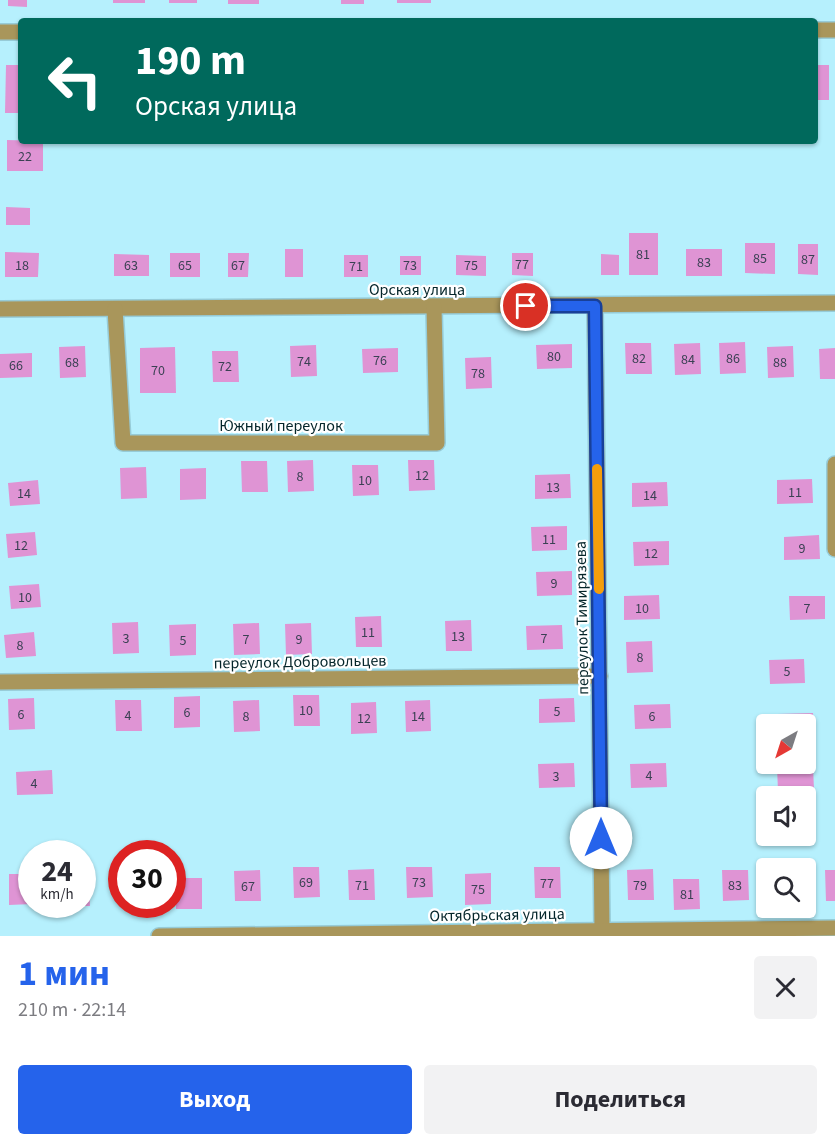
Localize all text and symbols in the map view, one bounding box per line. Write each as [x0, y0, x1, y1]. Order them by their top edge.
text: 190 m [135, 31, 246, 91]
icon: left [36, 42, 114, 120]
text: Орская улица [135, 87, 297, 126]
house number: 22 [18, 147, 32, 167]
house number: 81 [636, 245, 650, 265]
house number: 85 [753, 249, 767, 269]
house number: 87 [801, 250, 815, 270]
house number: 83 [697, 253, 711, 273]
house number: 77 [515, 255, 529, 275]
house number: 18 [15, 256, 29, 276]
house number: 63 [124, 256, 138, 276]
house number: 65 [178, 256, 192, 276]
house number: 67 [231, 256, 245, 276]
house number: 73 [403, 256, 417, 276]
house number: 75 [464, 256, 478, 276]
house number: 71 [349, 257, 363, 277]
street label: Орская улица [369, 279, 465, 301]
pin [500, 280, 551, 331]
icon: arrive [509, 289, 542, 322]
house number: 80 [547, 347, 561, 367]
house number: 82 [632, 349, 646, 369]
house number: 86 [726, 349, 740, 369]
house number: 84 [681, 350, 695, 370]
house number: 76 [373, 351, 387, 371]
house number: 74 [297, 352, 311, 372]
house number: 68 [65, 353, 79, 373]
house number: 88 [773, 353, 787, 373]
house number: 66 [9, 356, 23, 376]
house number: 72 [218, 357, 232, 377]
house number: 70 [151, 361, 165, 381]
house number: 78 [471, 364, 485, 384]
street label: Южный переулок [219, 415, 343, 437]
house number: 12 [415, 466, 429, 486]
house number: 8 [297, 467, 304, 487]
house number: 10 [358, 471, 372, 491]
house number: 13 [546, 478, 560, 498]
house number: 11 [788, 483, 802, 503]
house number: 14 [17, 484, 31, 504]
house number: 14 [643, 486, 657, 506]
house number: 11 [542, 530, 556, 550]
house number: 12 [14, 536, 28, 556]
house number: 9 [799, 539, 806, 559]
street label: переулок Тимирязева [570, 541, 594, 695]
house number: 12 [644, 544, 658, 564]
house number: 9 [551, 574, 558, 594]
house number: 10 [18, 588, 32, 608]
house number: 10 [635, 599, 649, 619]
house number: 7 [804, 599, 811, 619]
house number: 11 [361, 623, 375, 643]
house number: 13 [451, 627, 465, 647]
house number: 3 [123, 629, 130, 649]
house number: 7 [541, 629, 548, 649]
house number: 7 [243, 630, 250, 650]
house number: 9 [296, 630, 303, 650]
house number: 5 [180, 631, 187, 651]
house number: 8 [17, 636, 24, 656]
house number: 8 [637, 648, 644, 668]
street label: переулок Добровольцев [213, 649, 387, 675]
house number: 5 [784, 662, 791, 682]
house number: 10 [299, 701, 313, 721]
house number: 5 [554, 702, 561, 722]
house number: 6 [184, 703, 191, 723]
house number: 6 [18, 705, 25, 725]
house number: 4 [125, 706, 132, 726]
house number: 8 [243, 707, 250, 727]
house number: 14 [411, 707, 425, 727]
house number: 6 [649, 707, 656, 727]
house number: 12 [357, 709, 371, 729]
north arrow [756, 714, 816, 774]
map controls [756, 714, 816, 918]
house number: 4 [646, 766, 653, 786]
house number: 3 [553, 767, 560, 787]
house number: 4 [31, 774, 38, 794]
button: sound [756, 786, 816, 846]
position arrow [569, 806, 633, 870]
speed limit sign: 30 [108, 840, 186, 918]
text: 24 [41, 850, 73, 893]
button: search [756, 858, 816, 918]
house number: 69 [299, 873, 313, 893]
house number: 73 [412, 873, 426, 893]
house number: 77 [540, 874, 554, 894]
house number: 71 [355, 876, 369, 896]
house number: 79 [633, 876, 647, 896]
house number: 83 [728, 876, 742, 896]
house number: 67 [241, 877, 255, 897]
house number: 75 [471, 880, 485, 900]
text: km/h [40, 884, 74, 905]
house number: 81 [680, 885, 694, 905]
street label: Октябрьская улица [429, 903, 565, 927]
text: 1 мин [18, 948, 110, 999]
button: close [754, 956, 817, 1019]
text: 210 m · 22:14 [18, 996, 126, 1024]
button: Выход [18, 1065, 412, 1134]
button: Поделиться [424, 1065, 817, 1134]

